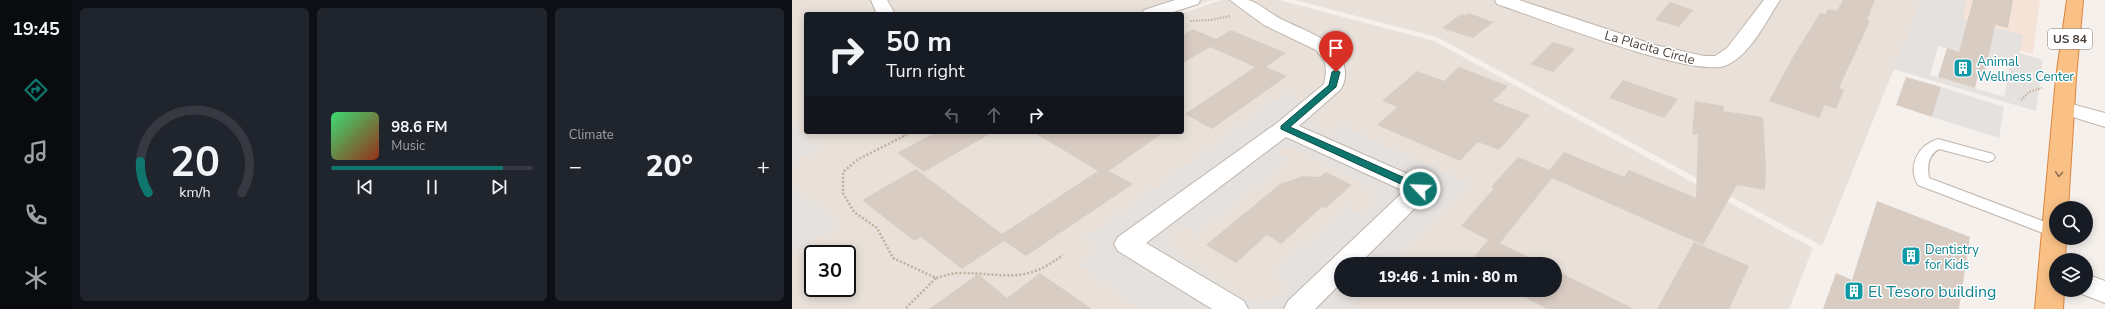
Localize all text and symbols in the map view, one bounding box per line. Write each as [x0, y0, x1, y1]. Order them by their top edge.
text: 19:45 [12, 17, 60, 41]
text: 50 m [886, 23, 952, 61]
street label: La Placita Circle [1602, 26, 1697, 69]
icon: right [820, 28, 872, 80]
road number: US 84 [2048, 29, 2092, 49]
pin [1319, 31, 1353, 72]
icon: arrive [1325, 37, 1347, 59]
place label: Animal Wellness Center [1977, 53, 2074, 86]
building icon: Animal Wellness Center [1952, 57, 1974, 79]
text: Turn right [886, 59, 965, 83]
icon: directions [22, 76, 50, 104]
icon: left [941, 104, 963, 126]
icon: ahead [983, 104, 1005, 126]
icon: right [1025, 104, 1047, 126]
text: 98.6 FM [391, 117, 448, 137]
text: Climate [569, 126, 614, 144]
text: 20 [170, 133, 220, 190]
text: Music [391, 137, 425, 155]
icon: music [22, 138, 50, 166]
text: 20° [646, 146, 693, 187]
text: − [569, 152, 582, 182]
text: + [757, 152, 770, 182]
position arrow [1399, 168, 1441, 210]
one-way arrow [2054, 171, 2063, 177]
icon: previous [354, 176, 376, 198]
icon: pause [421, 176, 443, 198]
icon: next [488, 176, 510, 198]
text: km/h [179, 182, 210, 201]
icon: phone [22, 201, 50, 229]
map controls [2049, 201, 2093, 297]
button: search [2049, 201, 2093, 245]
place label: Dentistry for Kids [1925, 241, 1979, 274]
speed limit sign: 30 [804, 245, 856, 297]
building icon: Dentistry for Kids [1900, 245, 1922, 267]
button: layers [2049, 253, 2093, 297]
icon: climate [22, 264, 50, 292]
text: 19:46 · 1 min · 80 m [1378, 267, 1518, 287]
building icon: El Tesoro building [1843, 280, 1865, 302]
place label: El Tesoro building [1868, 281, 1997, 303]

